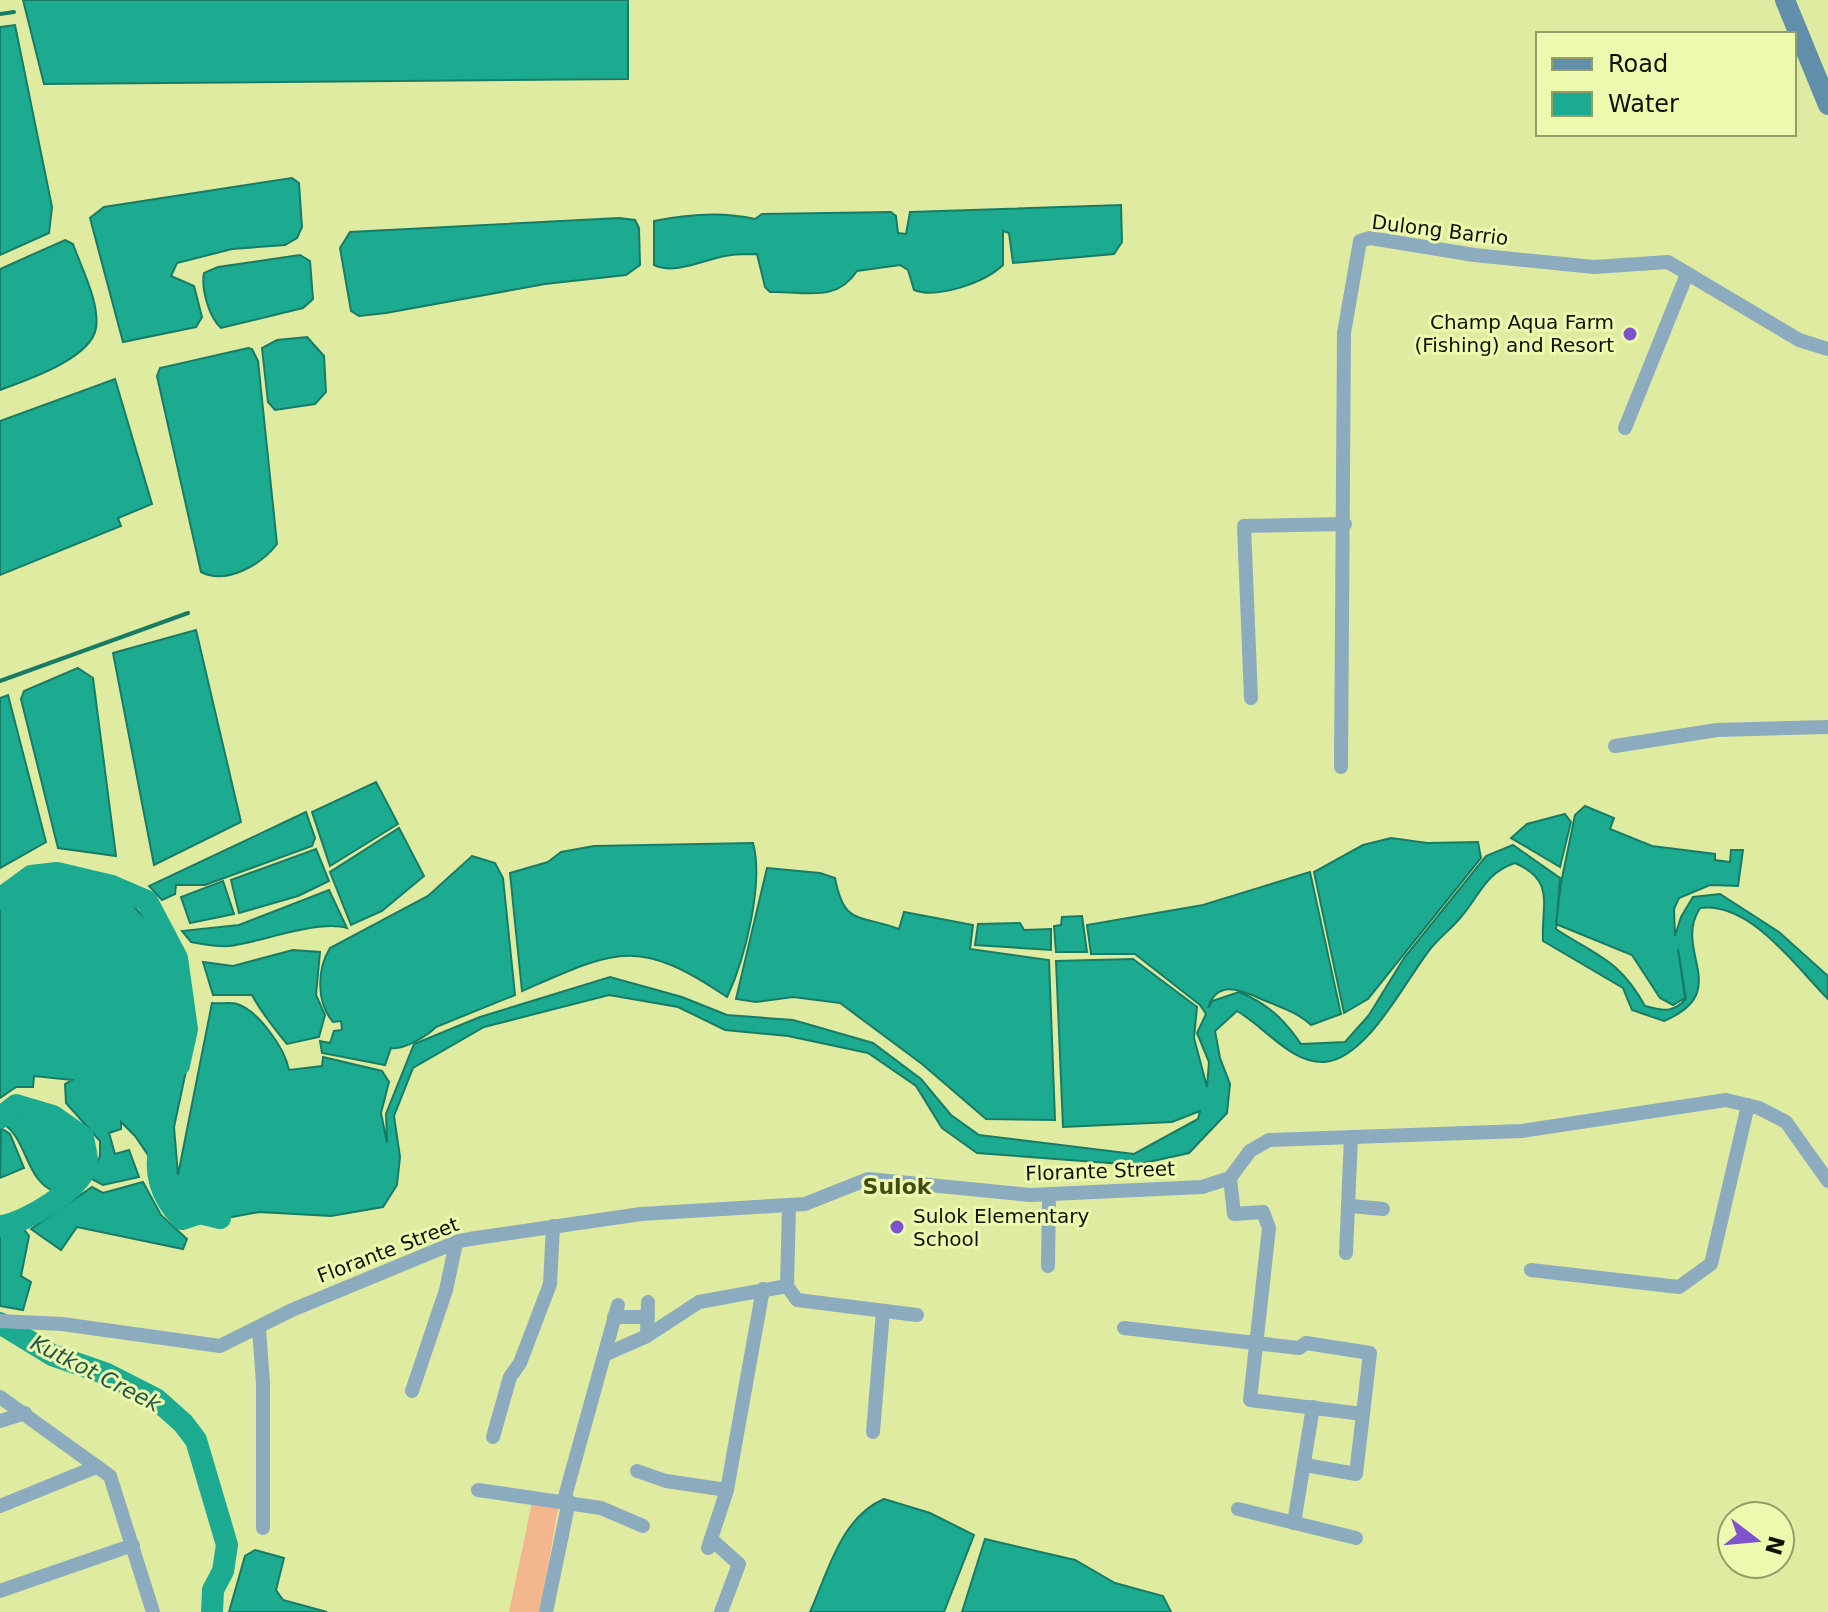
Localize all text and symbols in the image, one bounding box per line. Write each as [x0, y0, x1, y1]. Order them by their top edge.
legend [1536, 32, 1796, 136]
text: Road [1608, 50, 1668, 78]
text: Water [1608, 90, 1679, 118]
street label: Dulong Barrio [1370, 210, 1510, 250]
place label: Champ Aqua Farm (Fishing) and Resort [1414, 310, 1614, 357]
marker: Champ Aqua Farm (Fishing) and Resort [1621, 325, 1639, 343]
street label: Florante Street [1025, 1156, 1175, 1186]
district label: Sulok [863, 1174, 933, 1199]
place label: Sulok Elementary School [913, 1204, 1089, 1251]
street label: Florante Street [314, 1212, 462, 1288]
marker: Sulok Elementary School [888, 1218, 906, 1236]
water label: Kutkot Creek [27, 1330, 166, 1417]
north arrow [1716, 1500, 1796, 1580]
text: N [1760, 1533, 1789, 1558]

